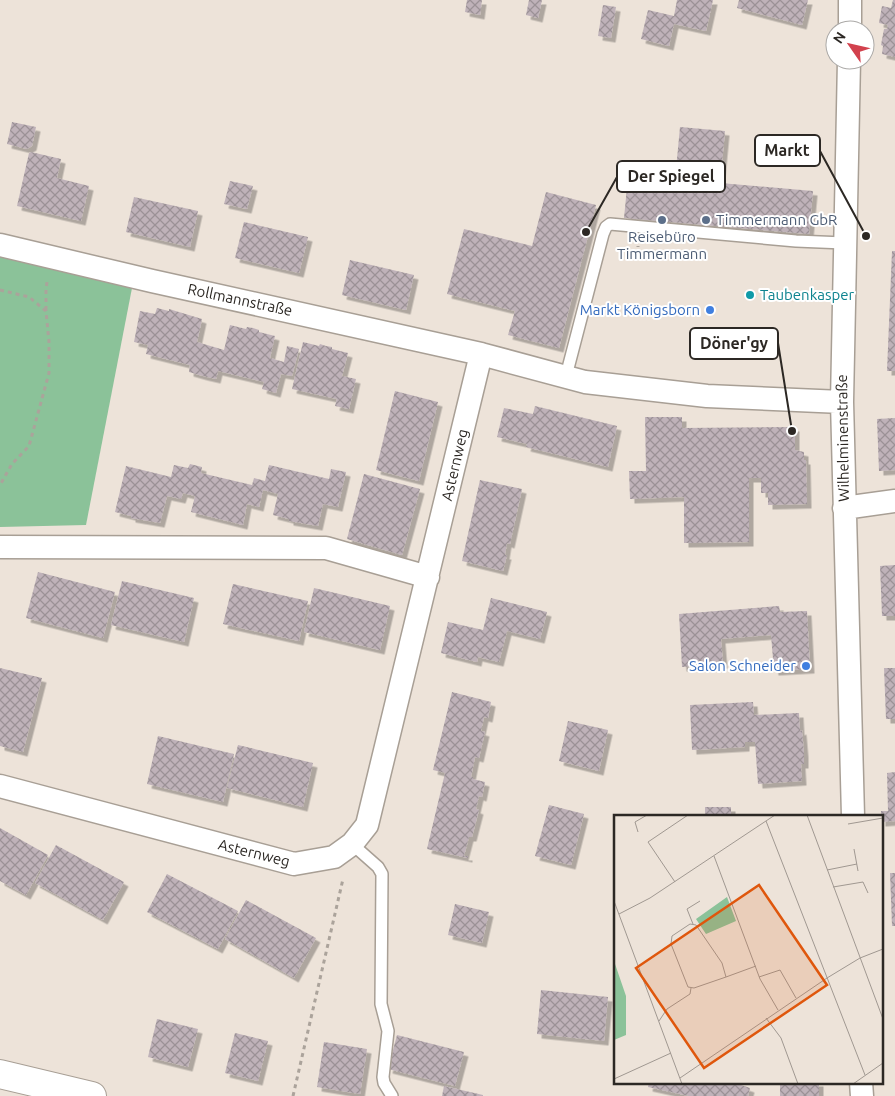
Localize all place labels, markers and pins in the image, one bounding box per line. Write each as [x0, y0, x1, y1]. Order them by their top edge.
callout: Markt [755, 135, 820, 166]
callout: Der Spiegel [617, 161, 725, 192]
place label: Timmermann GbR [716, 211, 837, 228]
marker: Reisebüro Timmermann [656, 214, 668, 226]
marker: Timmermann GbR [700, 214, 712, 226]
place label: Reisebüro Timmermann [617, 228, 707, 262]
place label: Taubenkasper [760, 286, 854, 303]
marker: Taubenkasper [744, 289, 756, 301]
place label: Markt Königsborn [580, 301, 700, 318]
marker: Markt Königsborn [704, 304, 716, 316]
callout: Döner'gy [690, 328, 778, 359]
place label: Salon Schneider [689, 657, 796, 674]
marker: Salon Schneider [800, 660, 812, 672]

